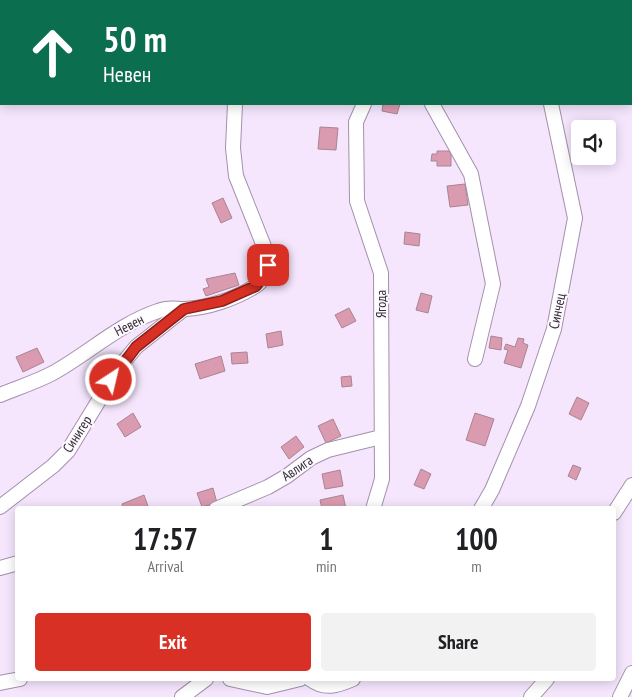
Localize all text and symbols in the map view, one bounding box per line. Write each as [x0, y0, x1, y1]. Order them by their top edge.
text: 50 m [103, 16, 167, 62]
icon: ahead [20, 20, 85, 85]
text: Невен [103, 60, 151, 88]
map controls [571, 120, 616, 165]
button: sound [571, 120, 616, 165]
pin [247, 244, 289, 286]
icon: arrive [254, 251, 282, 279]
street label: Ягода [372, 290, 390, 318]
street label: Синчец [544, 291, 570, 331]
street label: Невен [111, 310, 147, 340]
position arrow [84, 353, 136, 405]
street label: Синигер [58, 412, 96, 456]
street label: Авлига [278, 451, 316, 485]
text: 17:57 [133, 519, 198, 558]
text: 1 [319, 519, 334, 558]
text: 100 [455, 519, 498, 558]
text: Arrival [147, 556, 184, 576]
text: min [316, 556, 337, 576]
text: m [471, 556, 482, 576]
button: Exit [35, 613, 311, 671]
button: Share [321, 613, 596, 671]

